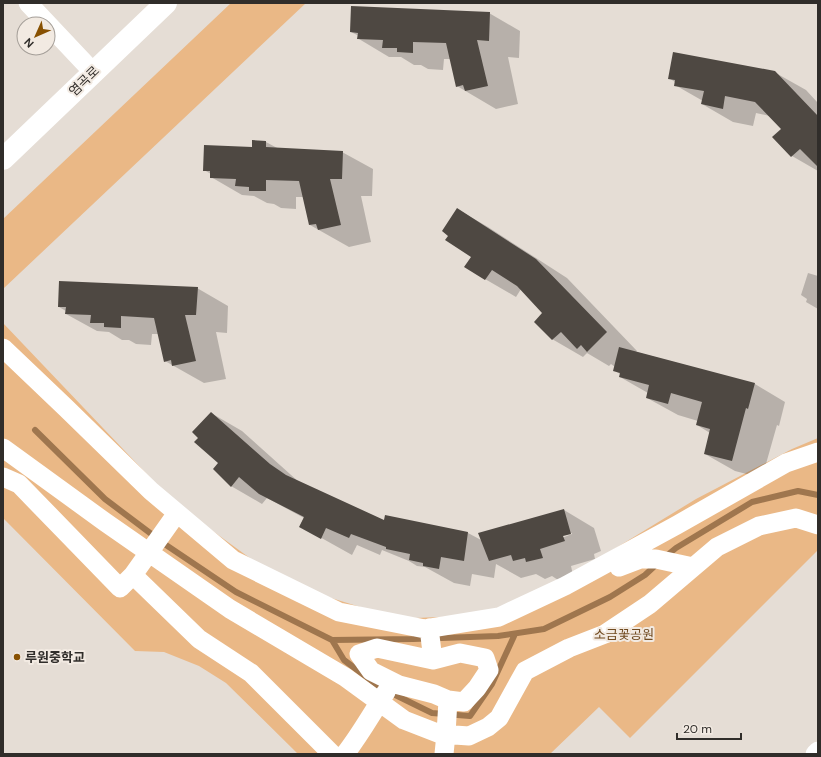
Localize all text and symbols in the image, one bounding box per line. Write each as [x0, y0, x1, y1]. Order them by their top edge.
north arrow [16, 16, 56, 56]
text: N [21, 35, 37, 51]
street label: 염곡로 [65, 62, 103, 100]
park label: 소금꽃공원 [594, 626, 654, 643]
place label: 루원중학교 [25, 649, 85, 666]
marker: 루원중학교 [12, 652, 22, 662]
scale bar [677, 715, 741, 741]
text: 20 m [683, 721, 712, 737]

